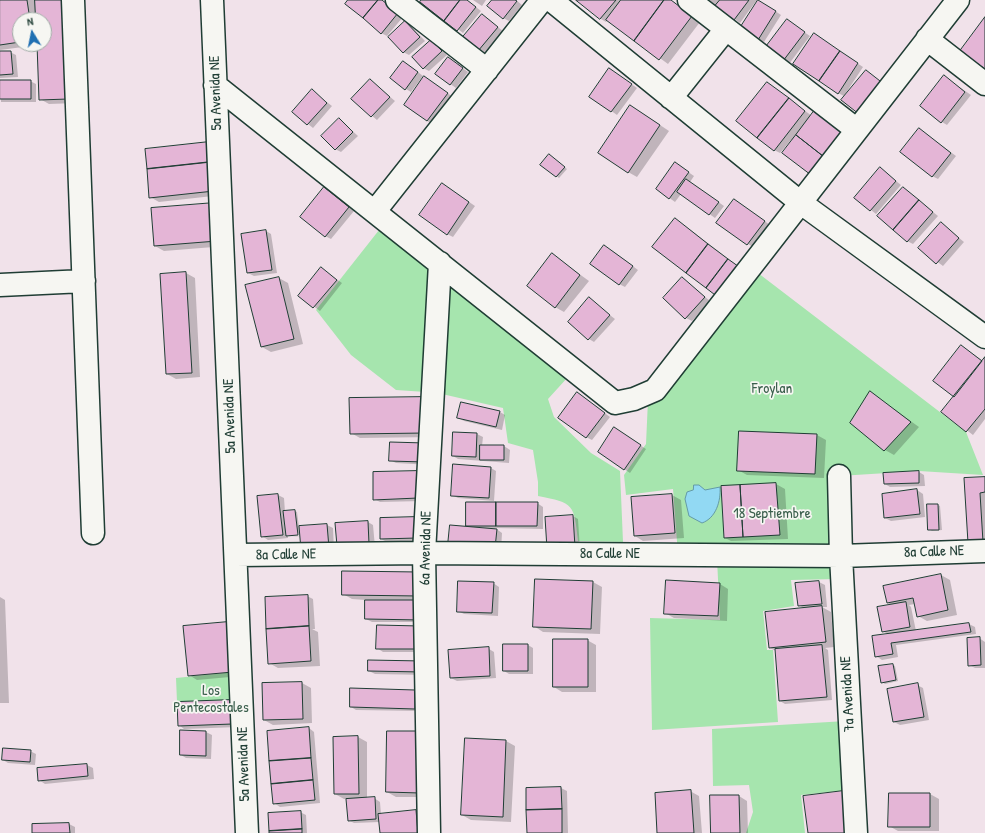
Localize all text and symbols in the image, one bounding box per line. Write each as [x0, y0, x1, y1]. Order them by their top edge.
north arrow [12, 12, 52, 52]
text: N [26, 14, 34, 29]
street label: 5a Avenida NE [206, 55, 226, 131]
street label: 5a Avenida NE [220, 378, 240, 454]
park label: Froylan [752, 380, 792, 398]
park label: 18 Septiembre [733, 505, 811, 523]
street label: 6a Avenida NE [416, 511, 436, 585]
street label: 8a Calle NE [903, 542, 965, 562]
street label: 8a Calle NE [256, 545, 316, 565]
street label: 8a Calle NE [580, 545, 640, 563]
street label: 7a Avenida NE [837, 656, 859, 732]
park label: Los Pentecostales [173, 682, 249, 717]
street label: 5a Avenida NE [234, 726, 254, 802]

